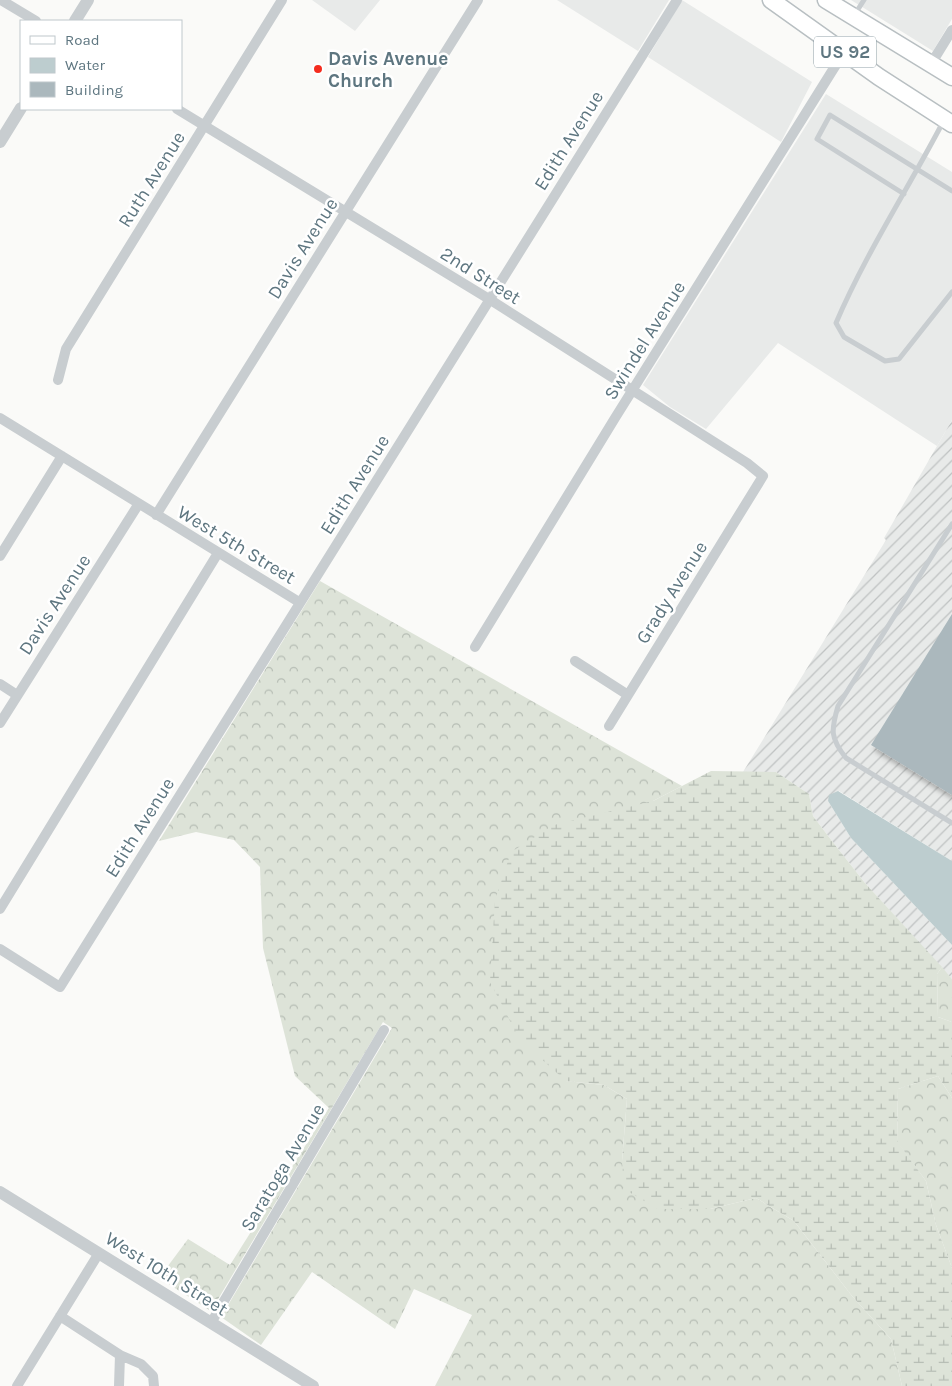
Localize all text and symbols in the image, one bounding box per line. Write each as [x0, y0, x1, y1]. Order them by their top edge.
legend [20, 20, 182, 110]
text: Road [65, 31, 100, 49]
road number: US 92 [814, 36, 876, 68]
place label: Davis Avenue Church [328, 48, 448, 92]
text: Water [65, 56, 106, 74]
marker: Davis Avenue Church [312, 63, 324, 75]
text: Building [65, 81, 123, 99]
street label: Edith Avenue [530, 87, 608, 194]
street label: Ruth Avenue [114, 128, 190, 231]
street label: Davis Avenue [263, 194, 343, 303]
street label: 2nd Street [436, 243, 525, 309]
street label: Swindel Avenue [600, 277, 690, 404]
street label: Edith Avenue [316, 431, 394, 538]
street label: West 5th Street [173, 501, 299, 589]
street label: Grady Avenue [632, 537, 712, 648]
street label: Davis Avenue [14, 550, 95, 659]
street label: Edith Avenue [101, 774, 179, 881]
street label: Saratoga Avenue [236, 1100, 330, 1235]
street label: West 10th Street [101, 1227, 232, 1320]

